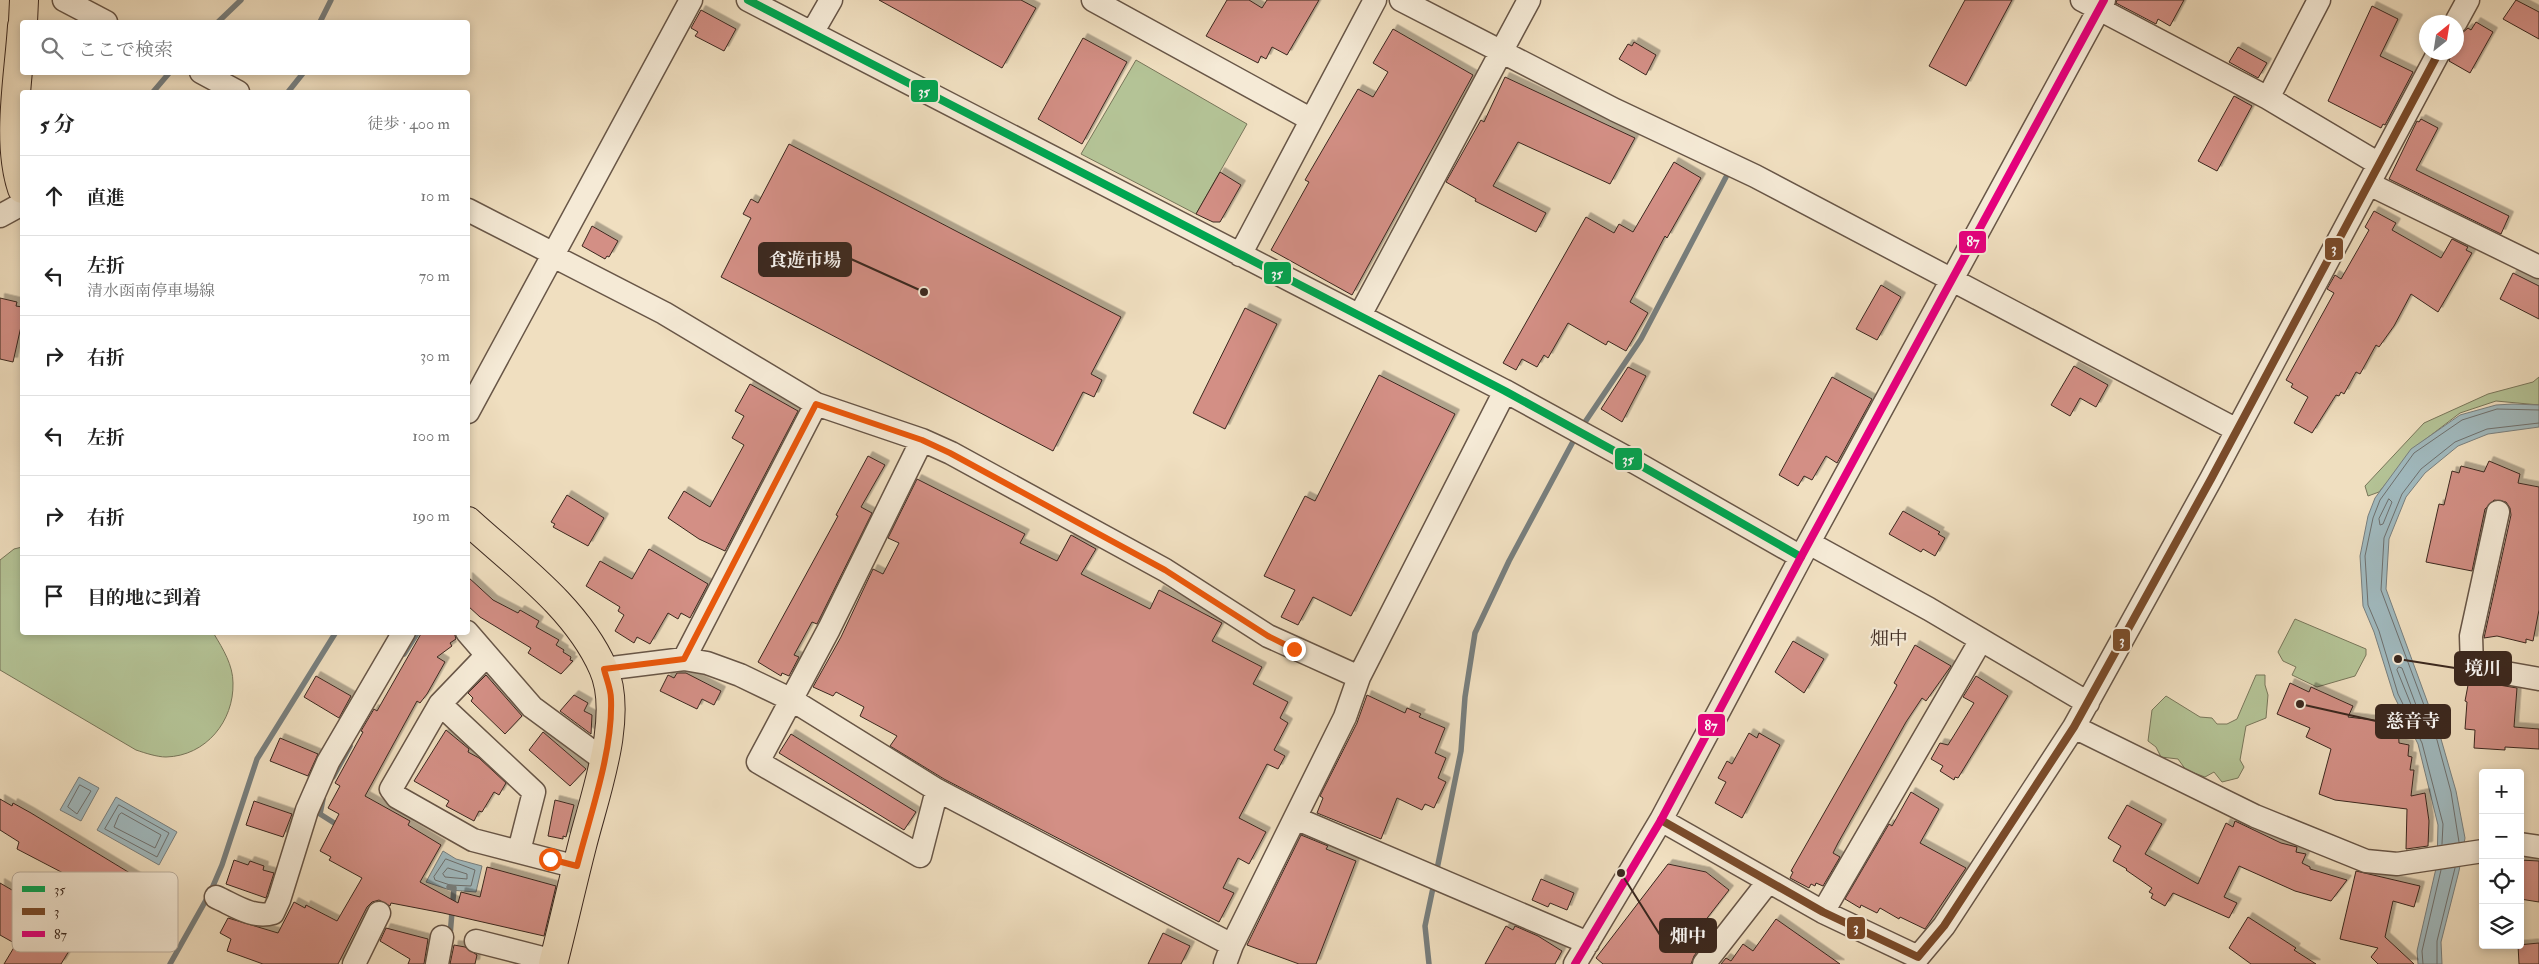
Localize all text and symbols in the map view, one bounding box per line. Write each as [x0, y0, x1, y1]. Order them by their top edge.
north arrow [2419, 15, 2464, 60]
search box [20, 20, 470, 75]
icon: search [38, 34, 66, 62]
text: ここで検索 [78, 38, 173, 62]
line badge: 35 [910, 79, 939, 103]
text: 35 [918, 83, 931, 100]
text: 5 分 [40, 111, 75, 138]
text: 徒歩 · 400 m [367, 114, 450, 134]
icon: ahead [40, 182, 68, 210]
text: 直進 [87, 186, 125, 210]
text: 10 m [420, 186, 450, 206]
line badge: 87 [1958, 230, 1987, 254]
text: 87 [1967, 233, 1980, 250]
line badge: 3 [2324, 237, 2344, 261]
text: 3 [2331, 240, 2337, 257]
callout: 食遊市場 [759, 243, 851, 276]
text: 食遊市場 [769, 249, 841, 272]
text: 左折 [87, 254, 125, 278]
line badge: 35 [1263, 261, 1292, 285]
icon: left [40, 262, 68, 290]
text: 35 [1271, 265, 1284, 282]
text: 70 m [419, 266, 450, 286]
text: 清水函南停車場線 [87, 281, 215, 301]
icon: right [40, 342, 68, 370]
text: 右折 [87, 346, 125, 370]
text: 30 m [420, 346, 450, 366]
icon: left [40, 422, 68, 450]
text: 左折 [87, 426, 125, 450]
text: 100 m [412, 426, 450, 446]
line badge: 35 [1614, 447, 1643, 471]
text: 35 [1622, 451, 1635, 468]
icon: right [40, 502, 68, 530]
text: 右折 [87, 506, 125, 530]
text: 190 m [412, 506, 450, 526]
icon: arrive [40, 582, 68, 610]
text: 目的地に到着 [87, 586, 201, 610]
district label: 畑中 [1870, 627, 1908, 651]
line badge: 3 [2112, 628, 2131, 652]
text: 3 [2119, 632, 2125, 649]
route end [1283, 638, 1306, 661]
callout: 境川 [2455, 652, 2511, 685]
text: 境川 [2465, 657, 2501, 680]
callout: 慈音寺 [2376, 705, 2450, 738]
text: 慈音寺 [2386, 710, 2440, 733]
line badge: 87 [1697, 713, 1726, 737]
text: 87 [1705, 717, 1718, 734]
map controls [2479, 769, 2524, 949]
button: + [2479, 769, 2524, 814]
button: − [2479, 814, 2524, 859]
route start [539, 848, 562, 871]
button: locate [2479, 859, 2524, 904]
legend [12, 872, 178, 952]
text: 35 [54, 881, 66, 898]
text: 3 [54, 903, 59, 920]
button: layers [2479, 904, 2524, 949]
line badge: 3 [1846, 916, 1866, 940]
callout: 畑中 [1660, 919, 1716, 952]
text: 3 [1853, 919, 1859, 936]
text: 畑中 [1670, 925, 1706, 948]
text: 87 [54, 926, 68, 943]

